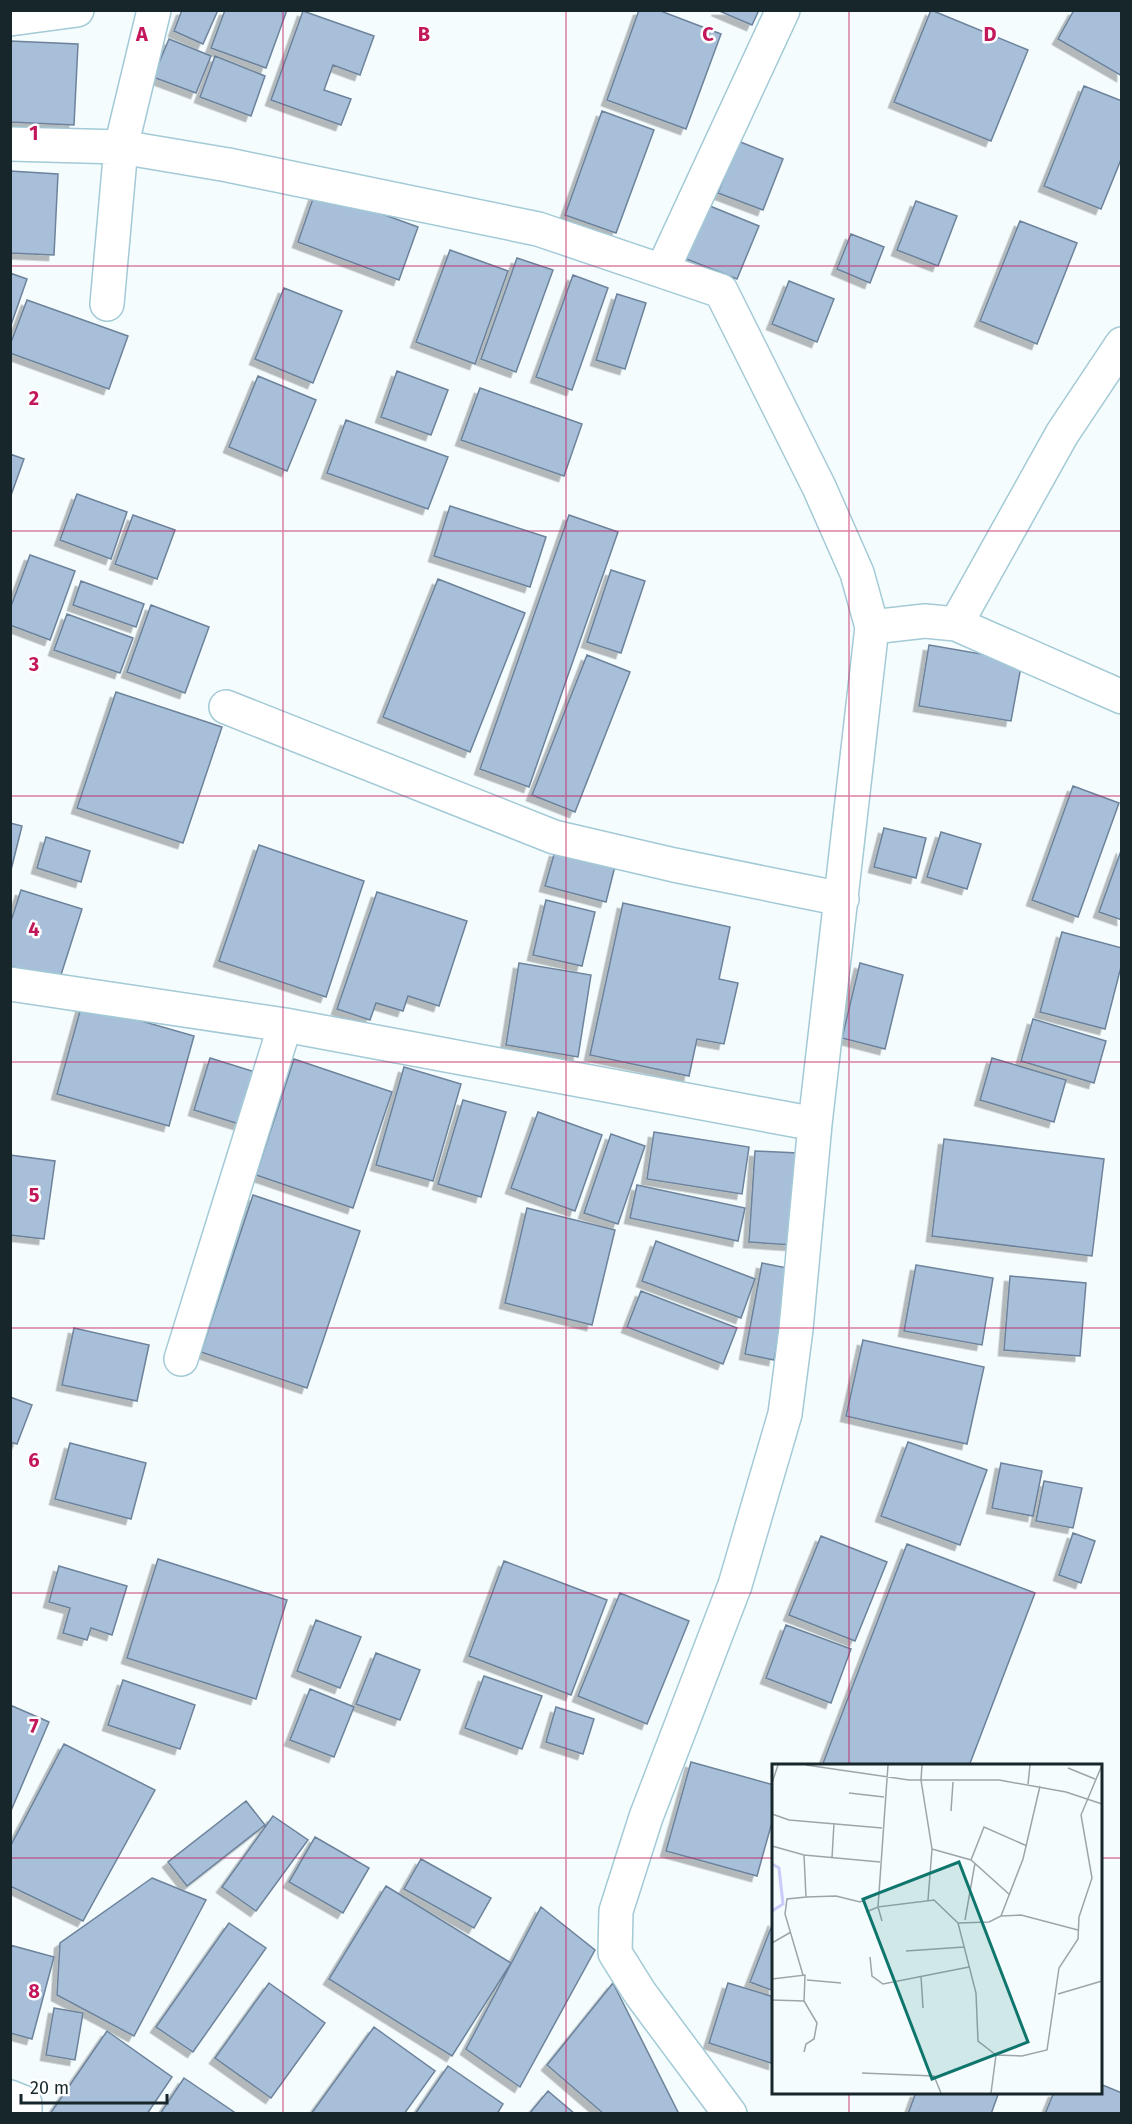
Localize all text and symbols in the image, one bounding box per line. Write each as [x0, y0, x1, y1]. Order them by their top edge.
text: A [135, 22, 149, 46]
text: B [418, 22, 430, 46]
text: C [702, 22, 714, 46]
text: D [983, 22, 997, 46]
text: 1 [29, 121, 39, 145]
text: 2 [29, 386, 39, 410]
text: 3 [28, 652, 39, 676]
text: 4 [28, 917, 40, 941]
text: 5 [29, 1183, 40, 1207]
text: 6 [28, 1448, 40, 1472]
text: 7 [29, 1714, 39, 1738]
inset map [772, 1764, 1102, 2094]
text: 8 [28, 1979, 40, 2003]
scale bar [21, 2067, 166, 2105]
text: 20 m [30, 2077, 69, 2099]

